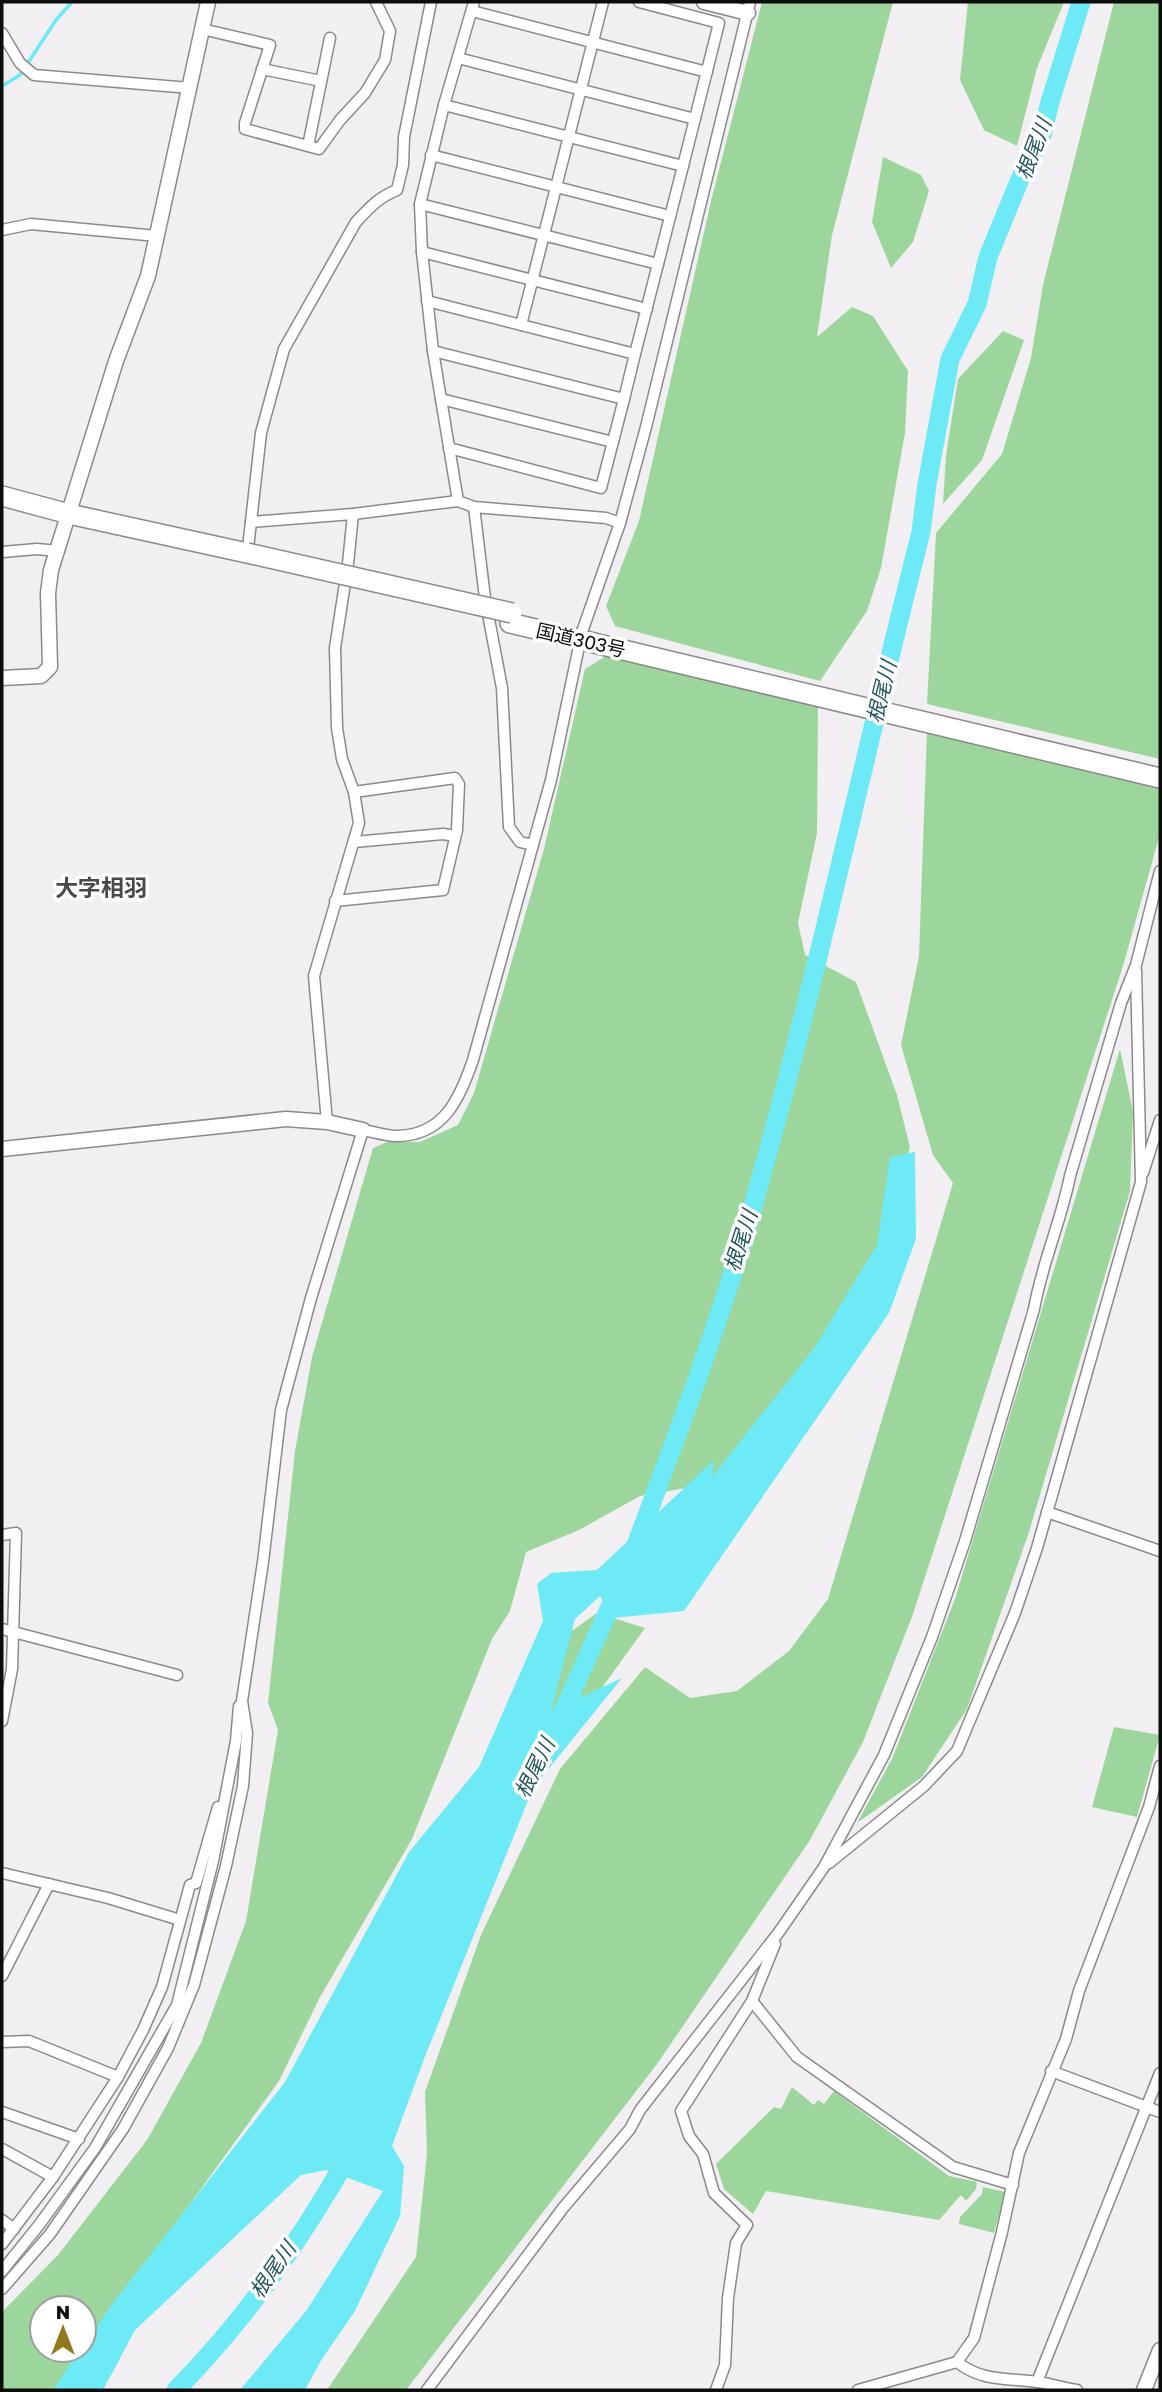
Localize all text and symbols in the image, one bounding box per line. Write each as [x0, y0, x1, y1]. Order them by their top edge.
water label: 根尾川 [1010, 113, 1057, 183]
street label: 国道303号 [534, 618, 628, 661]
water label: 根尾川 [861, 656, 902, 725]
district label: 大字相羽 [55, 873, 147, 901]
water label: 根尾川 [718, 1205, 763, 1275]
water label: 根尾川 [509, 1732, 560, 1802]
water label: 根尾川 [243, 2235, 302, 2303]
north arrow [28, 2294, 98, 2364]
text: N [56, 2300, 70, 2323]

